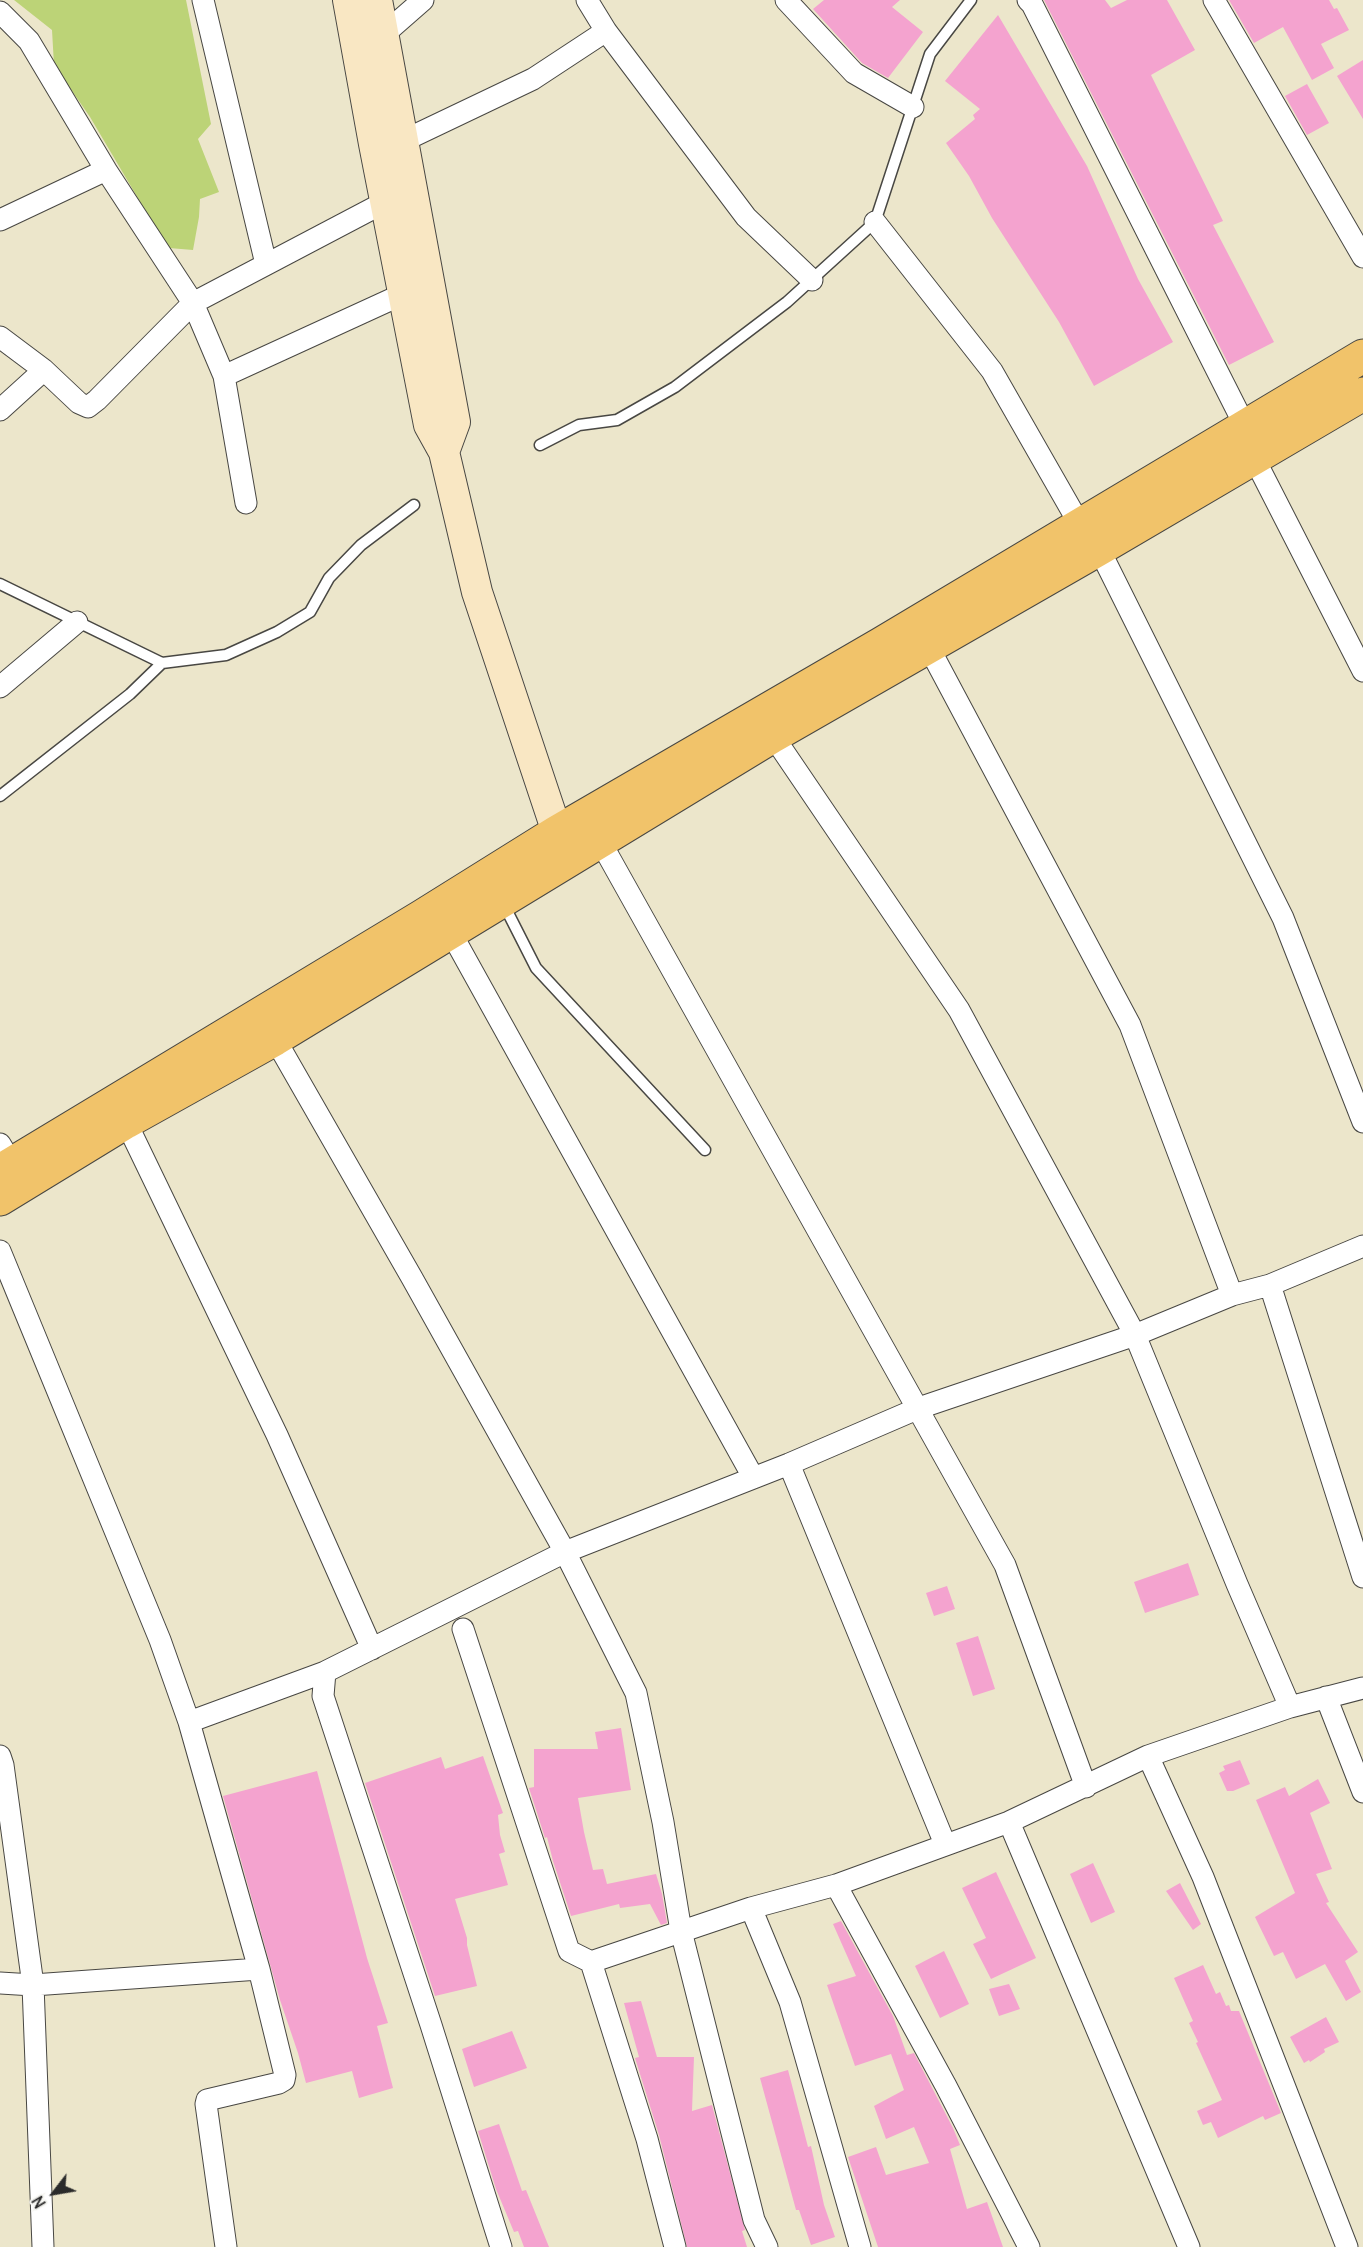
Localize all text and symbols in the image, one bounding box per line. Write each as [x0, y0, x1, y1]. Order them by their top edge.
north arrow [24, 2163, 84, 2223]
text: N [27, 2192, 50, 2212]

